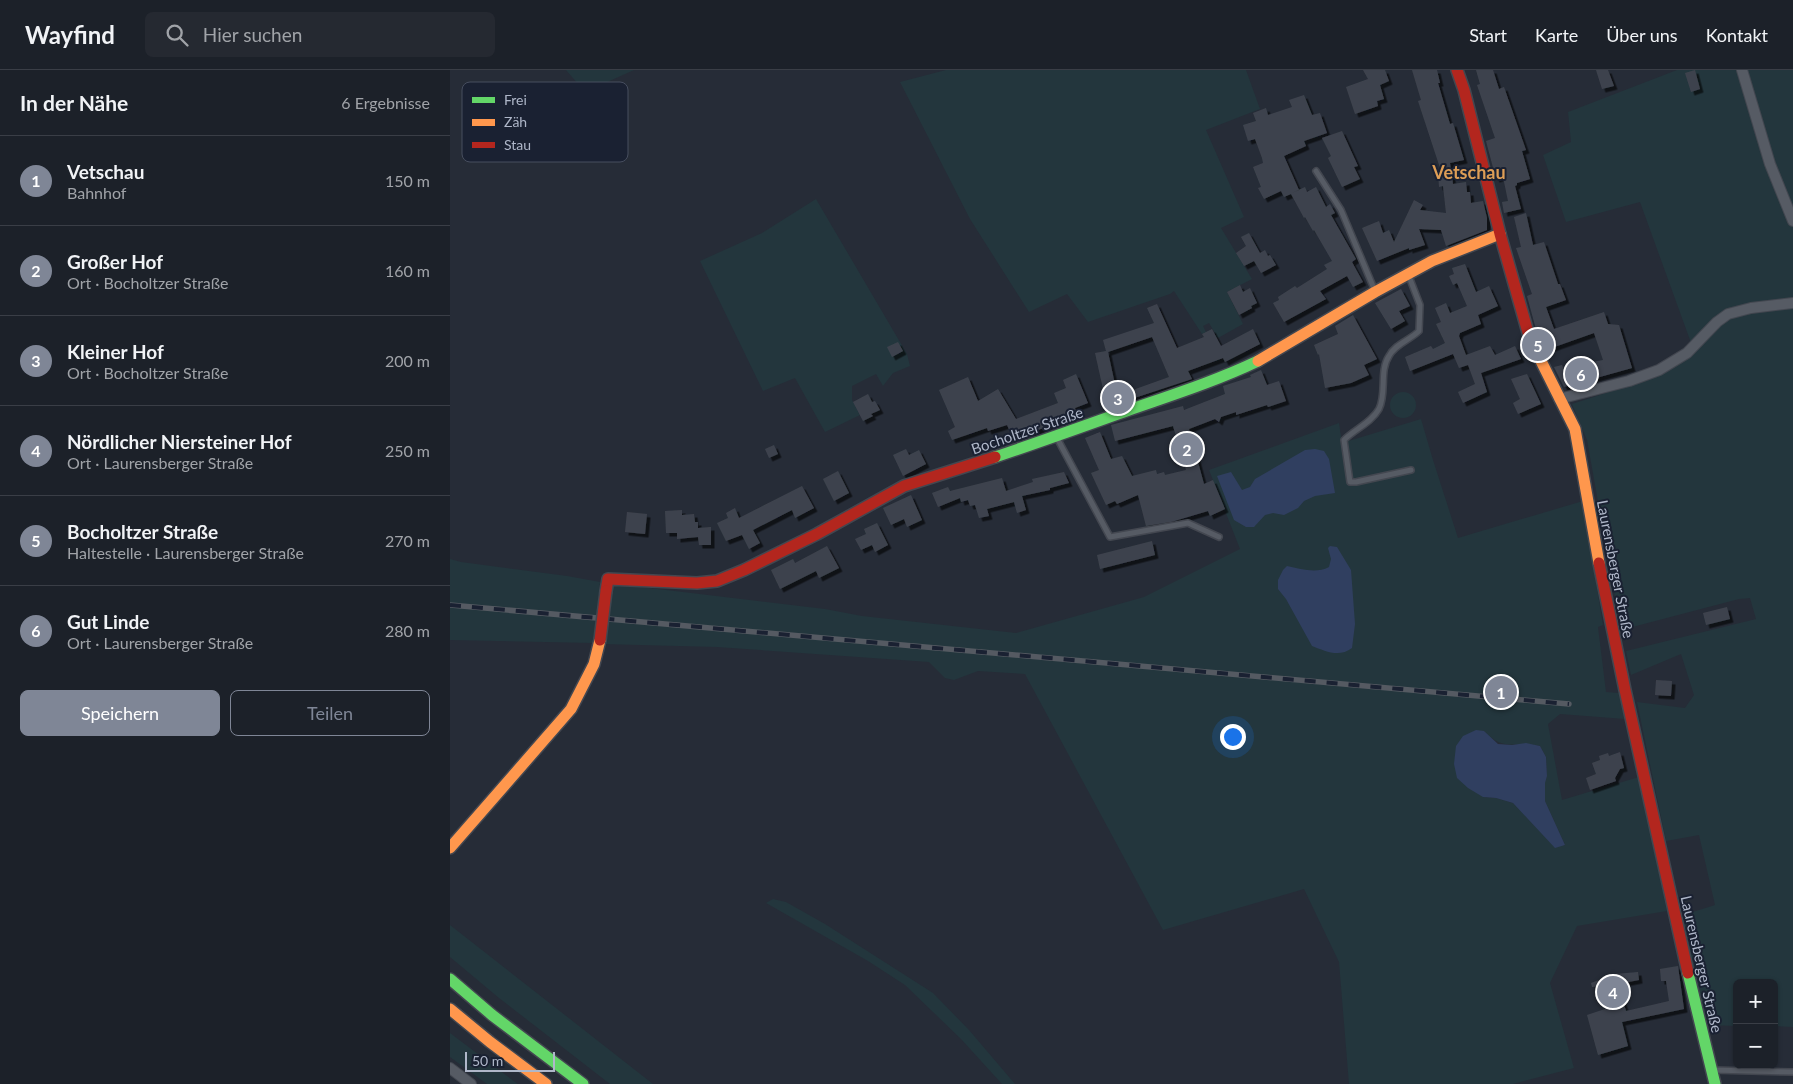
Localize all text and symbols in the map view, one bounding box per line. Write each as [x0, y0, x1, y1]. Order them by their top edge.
search box [145, 12, 495, 57]
text: Wayfind [25, 20, 115, 49]
icon: search [163, 21, 191, 49]
text: Hier suchen [203, 23, 302, 46]
text: Start [1469, 24, 1507, 46]
text: Karte [1535, 24, 1578, 46]
text: Über uns [1606, 24, 1678, 46]
text: Kontakt [1706, 24, 1768, 46]
legend [462, 82, 628, 162]
text: In der Nähe [20, 90, 128, 115]
text: Frei [504, 91, 527, 108]
text: 6 Ergebnisse [341, 93, 430, 112]
text: Zäh [504, 113, 527, 130]
text: Stau [504, 136, 531, 153]
text: Vetschau [67, 160, 144, 183]
district label: Vetschau [1431, 161, 1506, 183]
text: 1 [31, 171, 41, 190]
text: 150 m [385, 171, 430, 190]
text: Bahnhof [67, 183, 126, 202]
text: Großer Hof [67, 250, 163, 273]
text: 2 [31, 261, 41, 280]
text: 160 m [385, 261, 430, 280]
text: Ort · Bocholtzer Straße [67, 273, 229, 292]
pin: 5 [1522, 326, 1554, 364]
text: Kleiner Hof [67, 340, 164, 363]
text: 3 [31, 351, 41, 370]
text: 200 m [385, 351, 430, 370]
pin: 6 [1565, 355, 1597, 393]
text: Ort · Bocholtzer Straße [67, 363, 229, 382]
pin: 3 [1102, 379, 1134, 417]
street label: Bocholtzer Straße [969, 402, 1085, 458]
text: Nördlicher Niersteiner Hof [67, 430, 292, 453]
pin: 2 [1171, 430, 1203, 468]
text: 4 [31, 441, 41, 460]
text: 250 m [385, 441, 430, 460]
text: Ort · Laurensberger Straße [67, 453, 253, 472]
street label: Laurensberger Straße [1594, 498, 1638, 640]
text: Bocholtzer Straße [67, 520, 218, 543]
text: 5 [31, 531, 41, 550]
text: 270 m [385, 531, 430, 550]
text: Haltestelle · Laurensberger Straße [67, 543, 304, 562]
text: Gut Linde [67, 610, 149, 633]
text: 6 [31, 621, 41, 640]
text: 280 m [385, 621, 430, 640]
text: Ort · Laurensberger Straße [67, 633, 253, 652]
pin: 1 [1485, 673, 1517, 711]
button: Speichern [20, 690, 220, 736]
button: Teilen [230, 690, 430, 736]
your location [1220, 724, 1246, 750]
street label: Laurensberger Straße [1677, 894, 1727, 1034]
pin: 4 [1597, 973, 1629, 1011]
map controls [1733, 979, 1778, 1069]
button: + [1733, 979, 1778, 1024]
button: − [1733, 1024, 1778, 1069]
scale bar [465, 1049, 555, 1072]
text: 50 m [472, 1052, 503, 1069]

